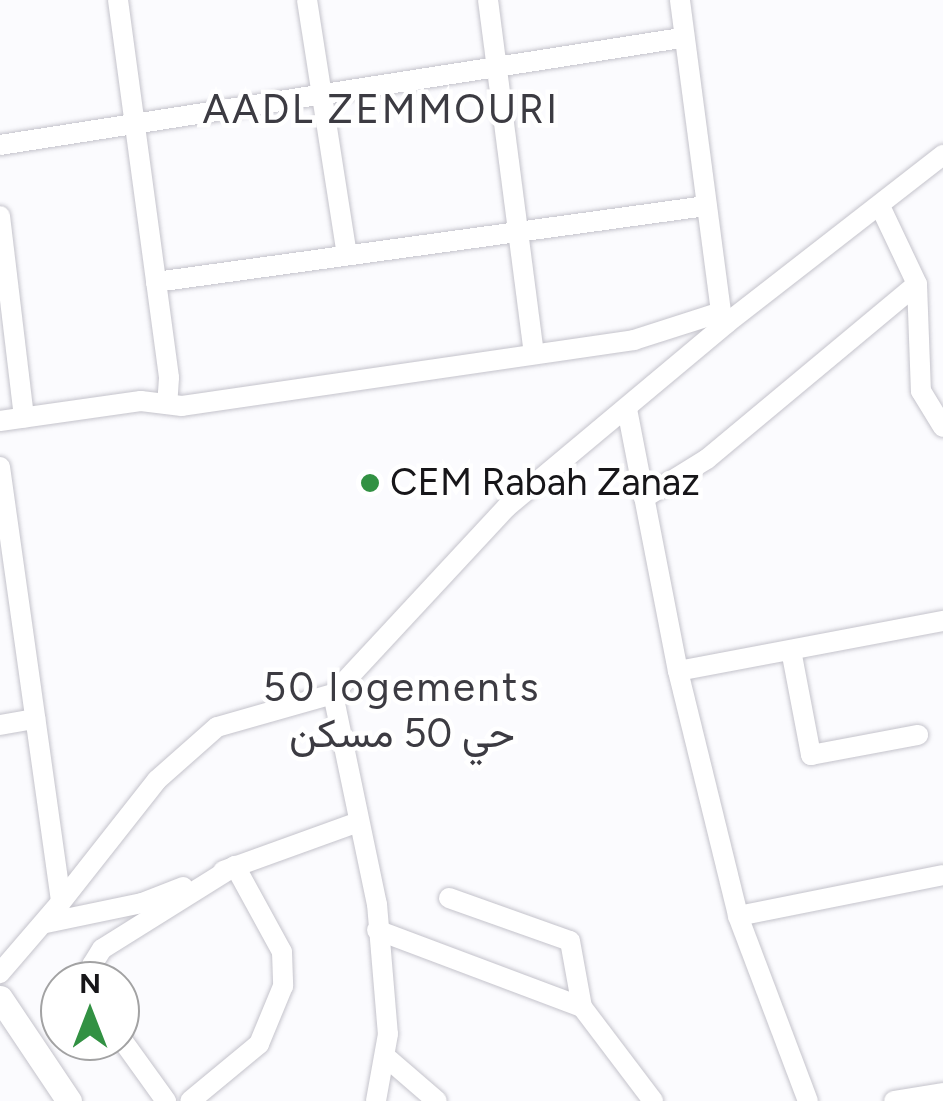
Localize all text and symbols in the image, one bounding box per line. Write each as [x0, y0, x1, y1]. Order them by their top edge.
district label: AADL ZEMMOURI [202, 85, 560, 133]
place label: CEM Rabah Zanaz [390, 460, 700, 506]
marker: CEM Rabah Zanaz [359, 472, 381, 494]
district label: 50 logements حي 50 مسكن [263, 663, 541, 757]
north arrow [40, 961, 140, 1061]
text: N [79, 966, 101, 1000]

